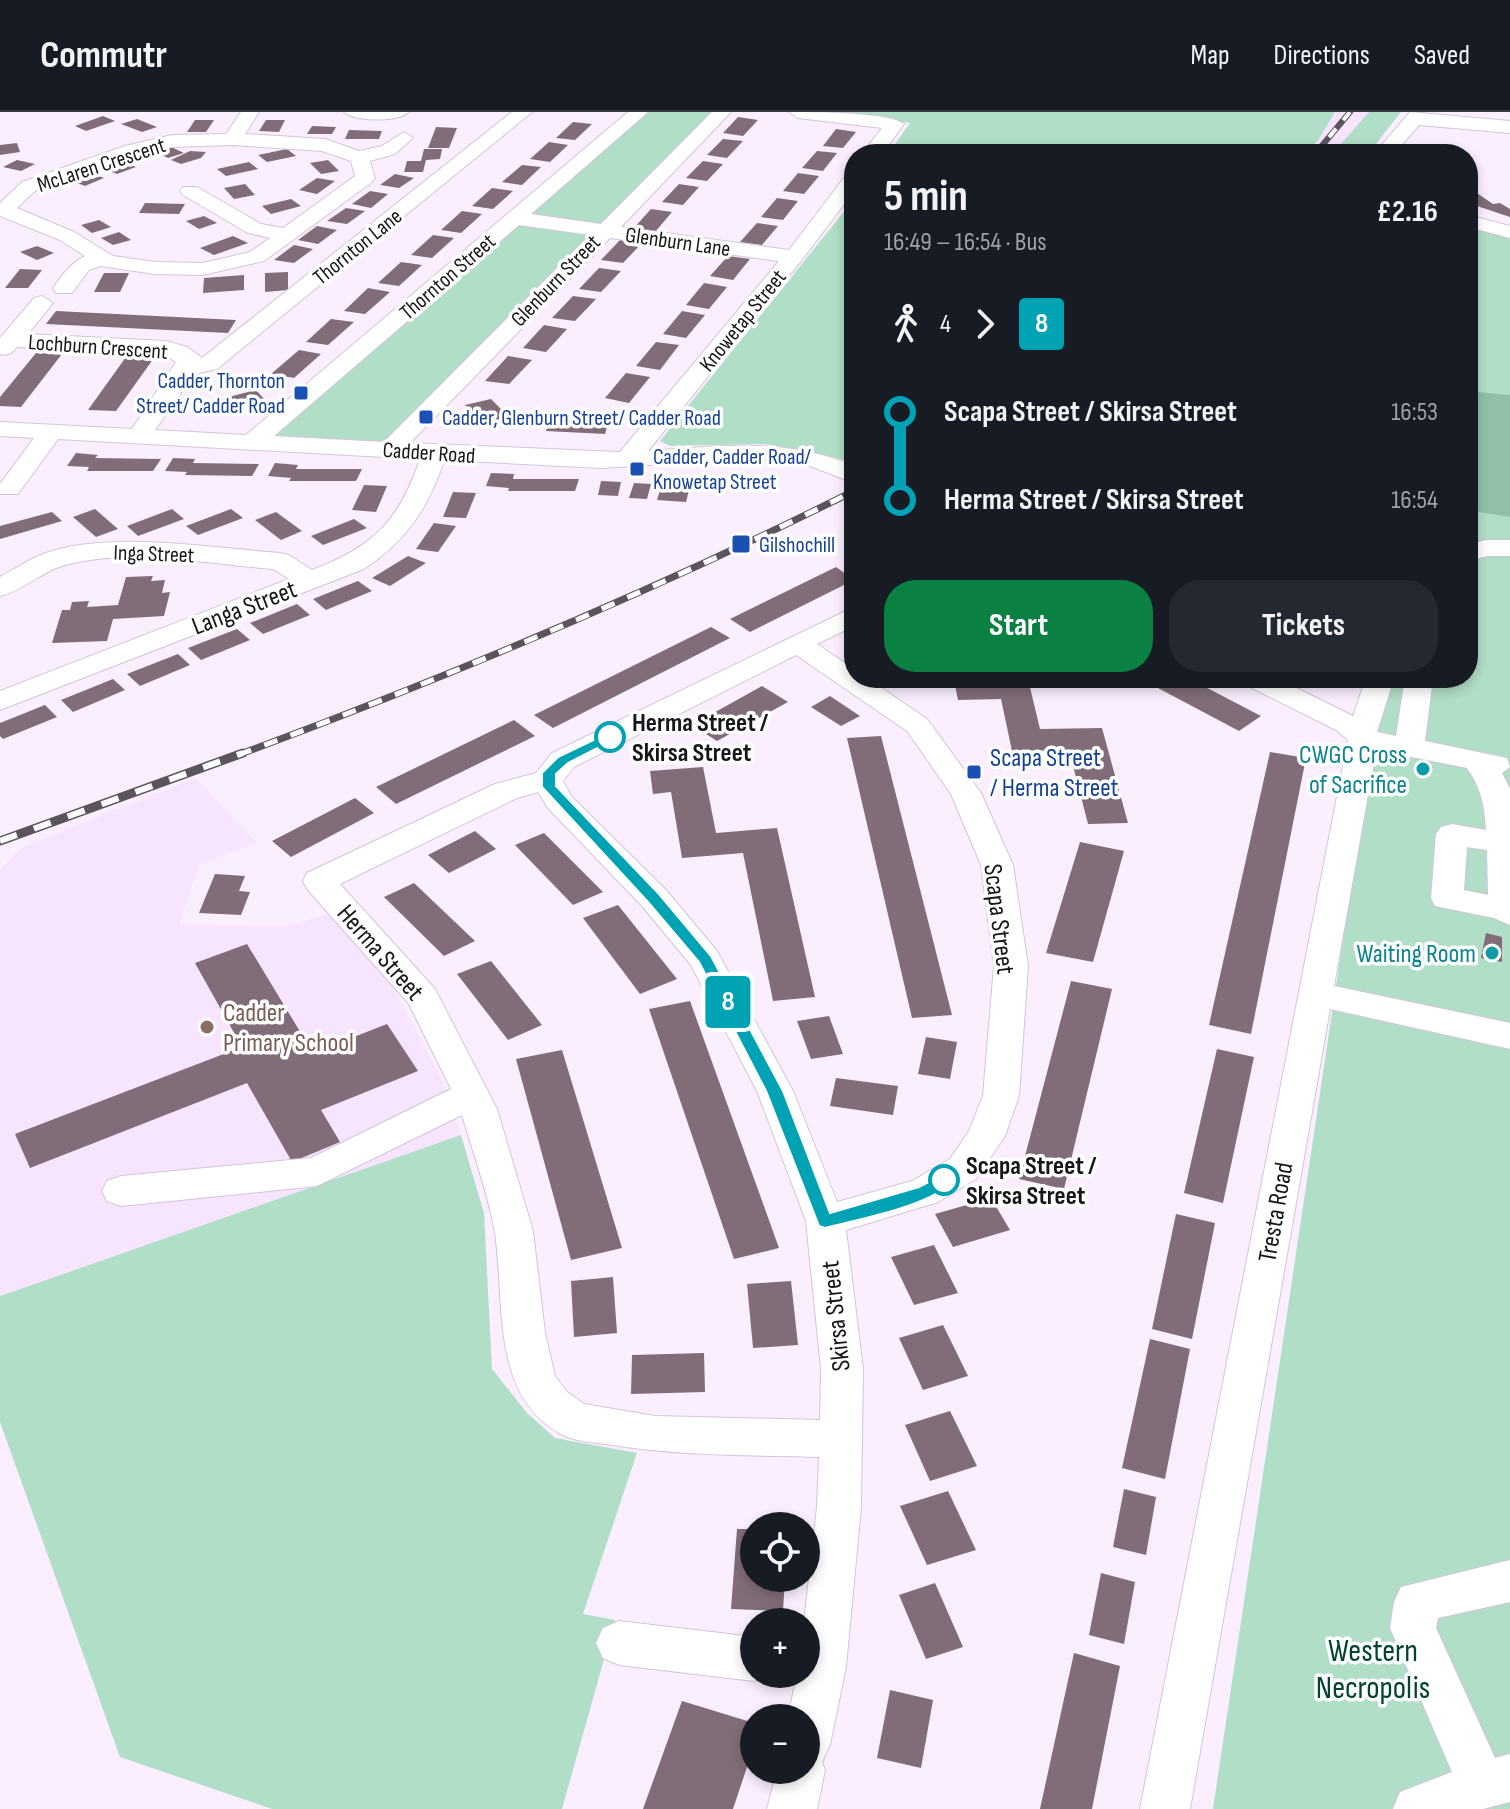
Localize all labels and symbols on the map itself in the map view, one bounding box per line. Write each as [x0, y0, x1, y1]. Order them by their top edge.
street label: McLaren Crescent [34, 132, 169, 199]
street label: Thornton Lane [308, 203, 408, 291]
street label: Glenburn Lane [624, 222, 732, 263]
street label: Thornton Street [395, 228, 502, 326]
street label: Glenburn Street [506, 229, 607, 333]
street label: Knowetap Street [694, 264, 793, 377]
street label: Lochburn Crescent [27, 329, 169, 366]
place label: Cadder, Thornton Street/ Cadder Road [136, 368, 285, 420]
marker: Cadder, Thornton Street/ Cadder Road [292, 384, 310, 402]
place label: Cadder, Glenburn Street/ Cadder Road [442, 405, 721, 432]
marker: Cadder, Glenburn Street/ Cadder Road [417, 408, 435, 426]
street label: Cadder Road [382, 437, 476, 470]
place label: Cadder, Cadder Road/ Knowetap Street [653, 444, 812, 496]
marker: Cadder, Cadder Road/ Knowetap Street [628, 460, 646, 478]
place label: Gilshochill [759, 532, 835, 559]
marker: Gilshochill [730, 533, 752, 555]
street label: Inga Street [113, 540, 195, 569]
street label: Langa Street [188, 574, 301, 643]
place label: Herma Street / Skirsa Street [632, 708, 769, 769]
marker: Herma Street / Skirsa Street [595, 722, 625, 752]
place label: CWGC Cross of Sacrifice [1299, 740, 1407, 801]
place label: Scapa Street / Herma Street [990, 743, 1119, 804]
marker: CWGC Cross of Sacrifice [1414, 760, 1432, 778]
marker: Scapa Street / Herma Street [965, 763, 983, 781]
street label: Scapa Street [976, 862, 1021, 976]
street label: Herma Street [330, 899, 430, 1007]
place label: Waiting Room [1357, 939, 1476, 970]
marker: Waiting Room [1483, 944, 1501, 962]
line badge: 8 [702, 976, 754, 1028]
place label: Cadder Primary School [223, 998, 354, 1059]
marker: Cadder Primary School [198, 1018, 216, 1036]
place label: Scapa Street / Skirsa Street [966, 1151, 1097, 1212]
street label: Tresta Road [1252, 1160, 1300, 1265]
marker: Scapa Street / Skirsa Street [929, 1165, 959, 1195]
street label: Skirsa Street [815, 1259, 858, 1373]
park label: Western Necropolis [1316, 1632, 1430, 1708]

